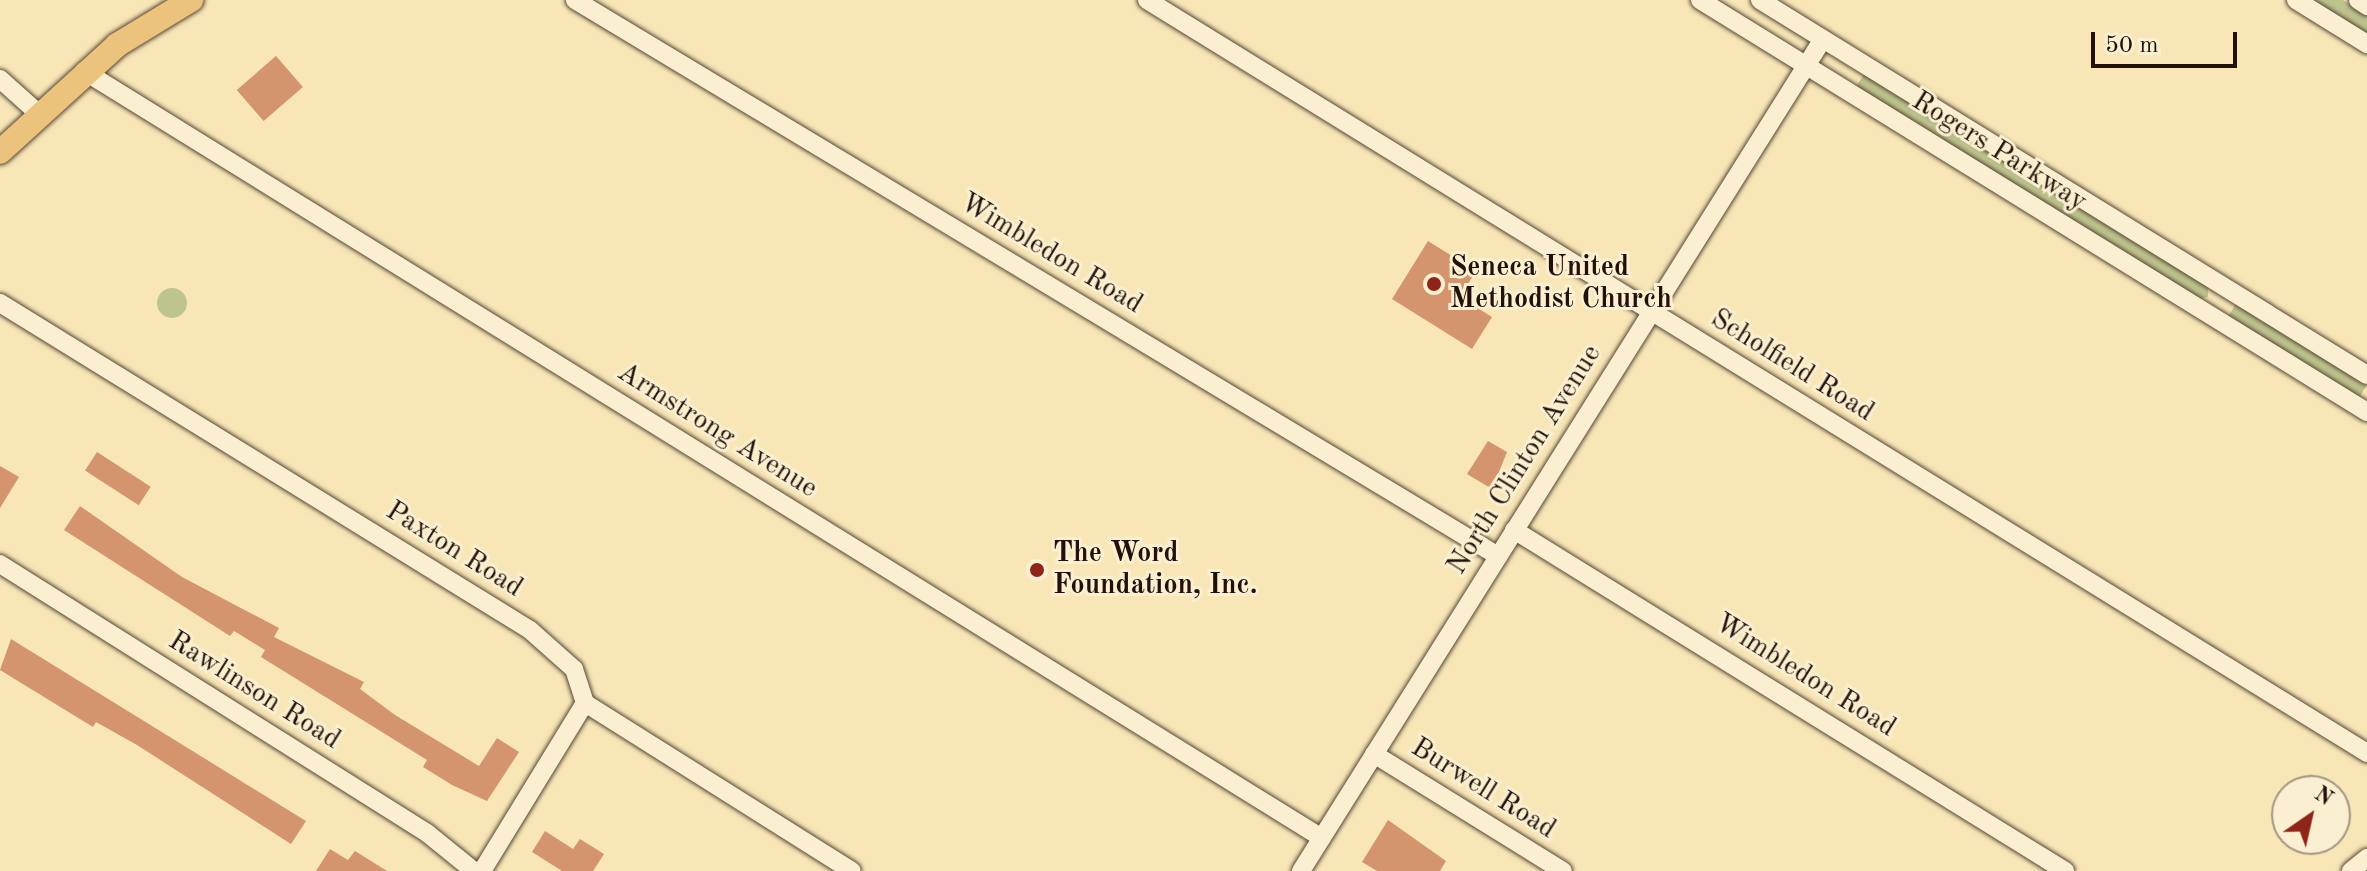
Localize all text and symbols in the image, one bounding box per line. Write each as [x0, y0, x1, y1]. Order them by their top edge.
scale bar [2095, 16, 2241, 66]
text: 50 m [2105, 34, 2159, 58]
street label: Rogers Parkway [1905, 85, 2093, 219]
street label: Wimbledon Road [954, 186, 1148, 322]
place label: Seneca United Methodist Church [1450, 251, 1672, 317]
marker: Seneca United Methodist Church [1425, 275, 1443, 293]
street label: Scholfield Road [1704, 302, 1880, 430]
street label: North Clinton Avenue [1441, 339, 1609, 581]
street label: Armstrong Avenue [611, 356, 823, 506]
street label: Paxton Road [379, 495, 529, 605]
place label: The Word Foundation, Inc. [1053, 537, 1258, 603]
marker: The Word Foundation, Inc. [1028, 561, 1046, 579]
street label: Wimbledon Road [1708, 607, 1902, 745]
street label: Rawlinson Road [162, 625, 346, 757]
street label: Burwell Road [1404, 731, 1562, 847]
north arrow [2271, 775, 2351, 855]
text: N [2310, 783, 2336, 811]

